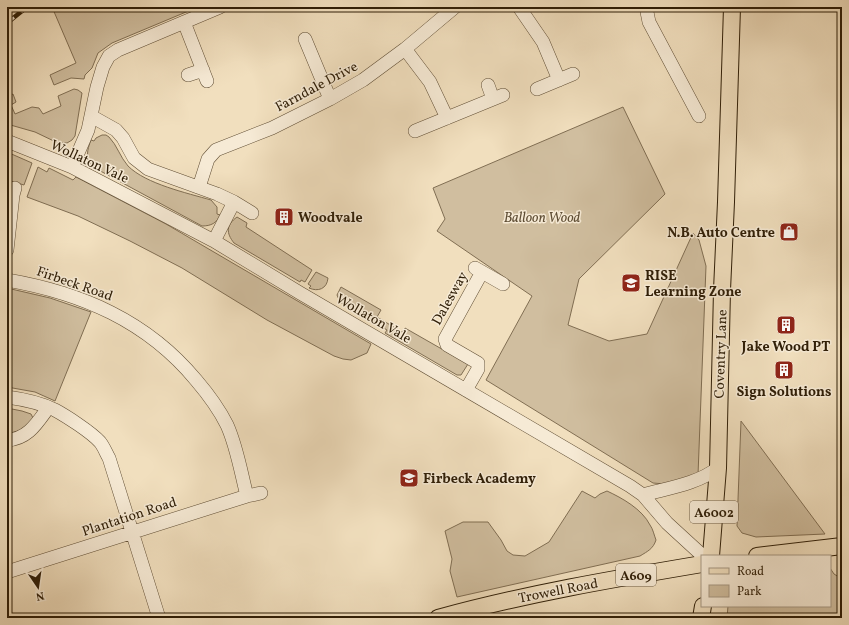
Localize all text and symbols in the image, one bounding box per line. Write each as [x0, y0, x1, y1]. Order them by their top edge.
street label: Farndale Drive [272, 57, 362, 117]
street label: Wollaton Vale [47, 136, 132, 189]
building icon: Woodvale [273, 206, 295, 228]
place label: Woodvale [298, 209, 363, 228]
park label: Balloon Wood [504, 209, 581, 228]
shop icon: N.B. Auto Centre [778, 221, 800, 243]
place label: N.B. Auto Centre [667, 224, 775, 243]
street label: Firbeck Road [34, 262, 115, 306]
place label: RISE Learning Zone [645, 267, 741, 302]
street label: Dalesway [428, 268, 473, 329]
school or university icon: RISE Learning Zone [620, 272, 642, 294]
street label: Wollaton Vale [332, 290, 415, 349]
street label: Coventry Lane [710, 309, 733, 399]
building icon: Jake Wood PT [775, 314, 797, 336]
place label: Jake Wood PT [741, 338, 830, 357]
building icon: Sign Solutions [773, 359, 795, 381]
place label: Sign Solutions [736, 383, 832, 402]
school or university icon: Firbeck Academy [398, 467, 420, 489]
place label: Firbeck Academy [423, 470, 536, 489]
street label: Plantation Road [80, 493, 179, 542]
road number: A6002 [690, 501, 738, 523]
legend [701, 555, 831, 607]
road number: A609 [616, 564, 656, 586]
text: Road [737, 564, 764, 580]
north arrow [18, 567, 58, 607]
street label: Trowell Road [517, 574, 600, 609]
text: Park [737, 584, 762, 600]
text: N [34, 587, 45, 603]

